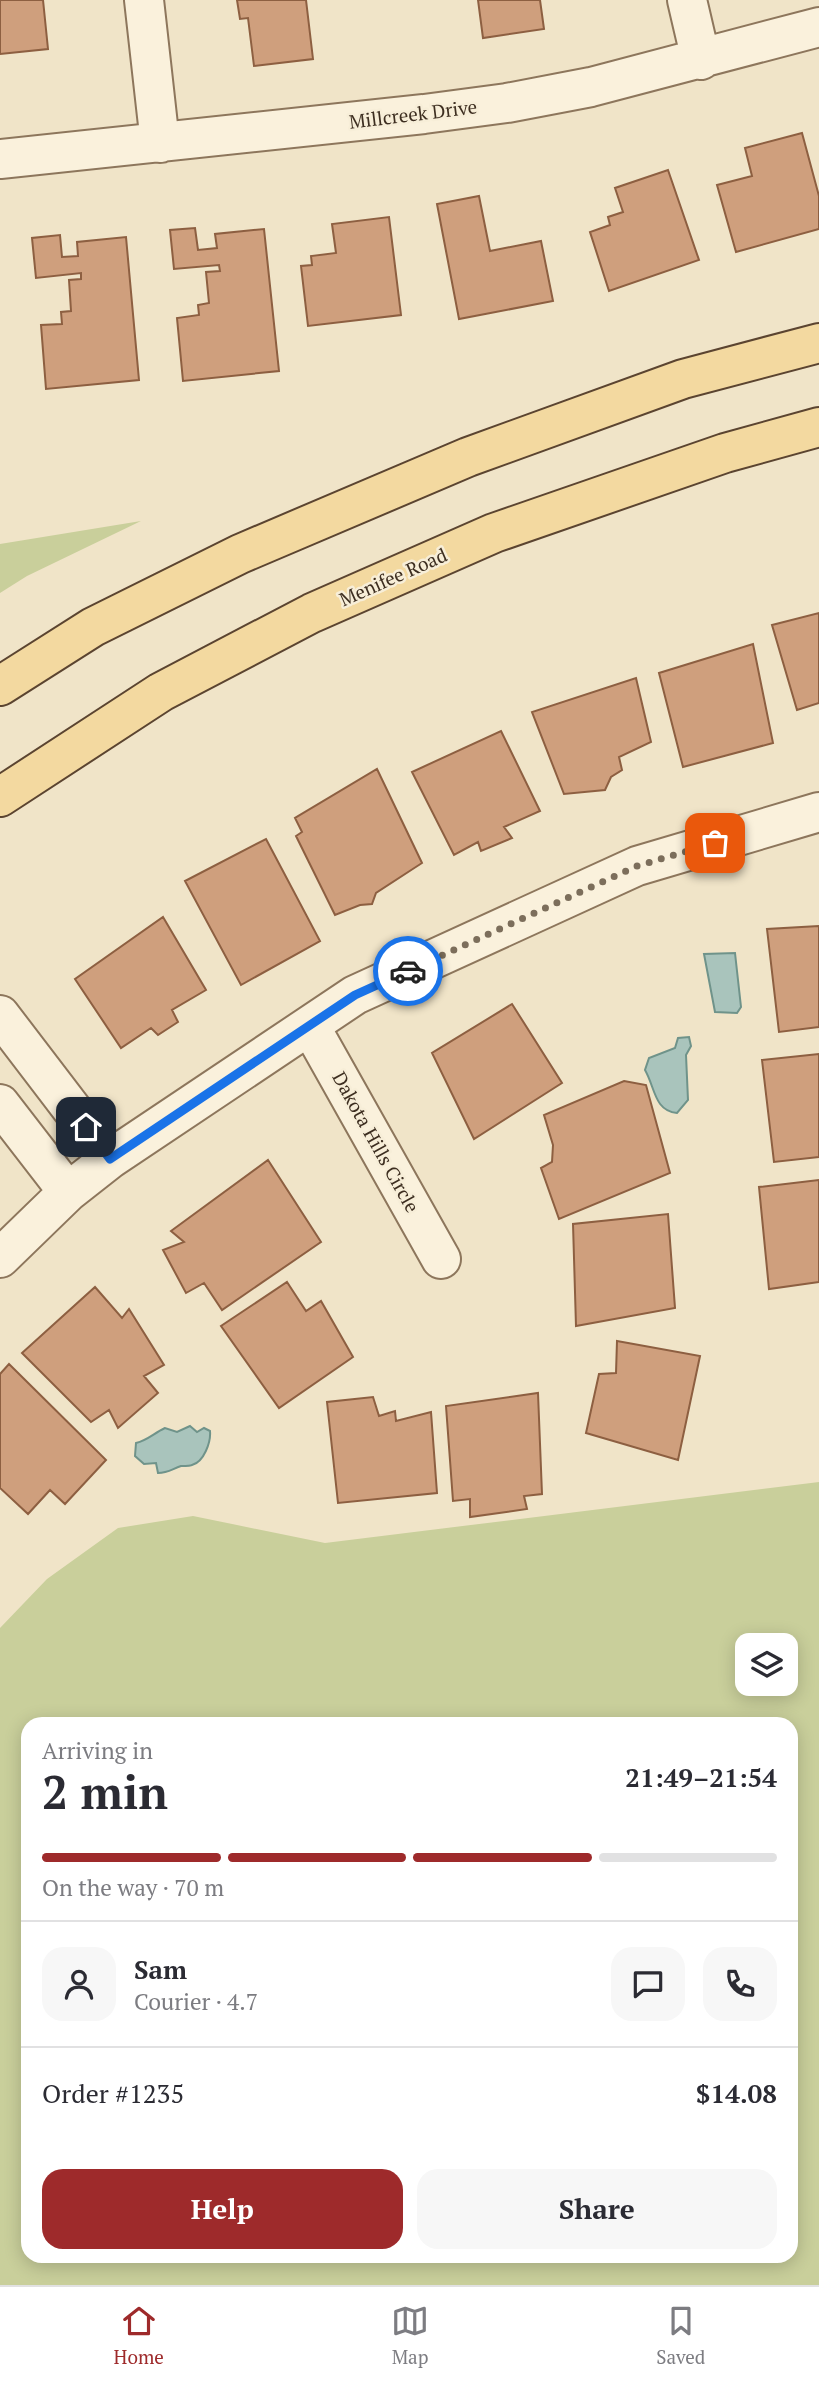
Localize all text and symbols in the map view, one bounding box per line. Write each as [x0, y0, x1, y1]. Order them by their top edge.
street label: Millcreek Drive [348, 93, 478, 134]
street label: Menifee Road [335, 541, 451, 611]
pin [685, 813, 745, 873]
icon: bag [696, 824, 734, 862]
courier [373, 936, 443, 1006]
icon: car [389, 952, 427, 990]
street label: Dakota Hills Circle [327, 1067, 426, 1217]
pin [56, 1097, 116, 1157]
icon: home [67, 1108, 105, 1146]
map controls [735, 1633, 798, 1696]
button: layers [735, 1633, 798, 1696]
text: Arriving in [42, 1735, 153, 1766]
text: 21:49–21:54 [625, 1760, 777, 1794]
text: 2 min [42, 1761, 168, 1822]
text: On the way · 70 m [42, 1872, 224, 1903]
button: person [42, 1947, 116, 2021]
button: chat [611, 1947, 685, 2021]
button: phone [703, 1947, 777, 2021]
text: Sam [134, 1952, 187, 1986]
text: Courier · 4.7 [134, 1986, 258, 2017]
text: Order #1235 [42, 2076, 184, 2110]
text: $14.08 [696, 2076, 777, 2110]
button: Help [42, 2169, 403, 2249]
button: Share [417, 2169, 777, 2249]
tab: Home [114, 2302, 164, 2369]
tab: Map [391, 2302, 429, 2369]
tab: Saved [656, 2302, 705, 2369]

